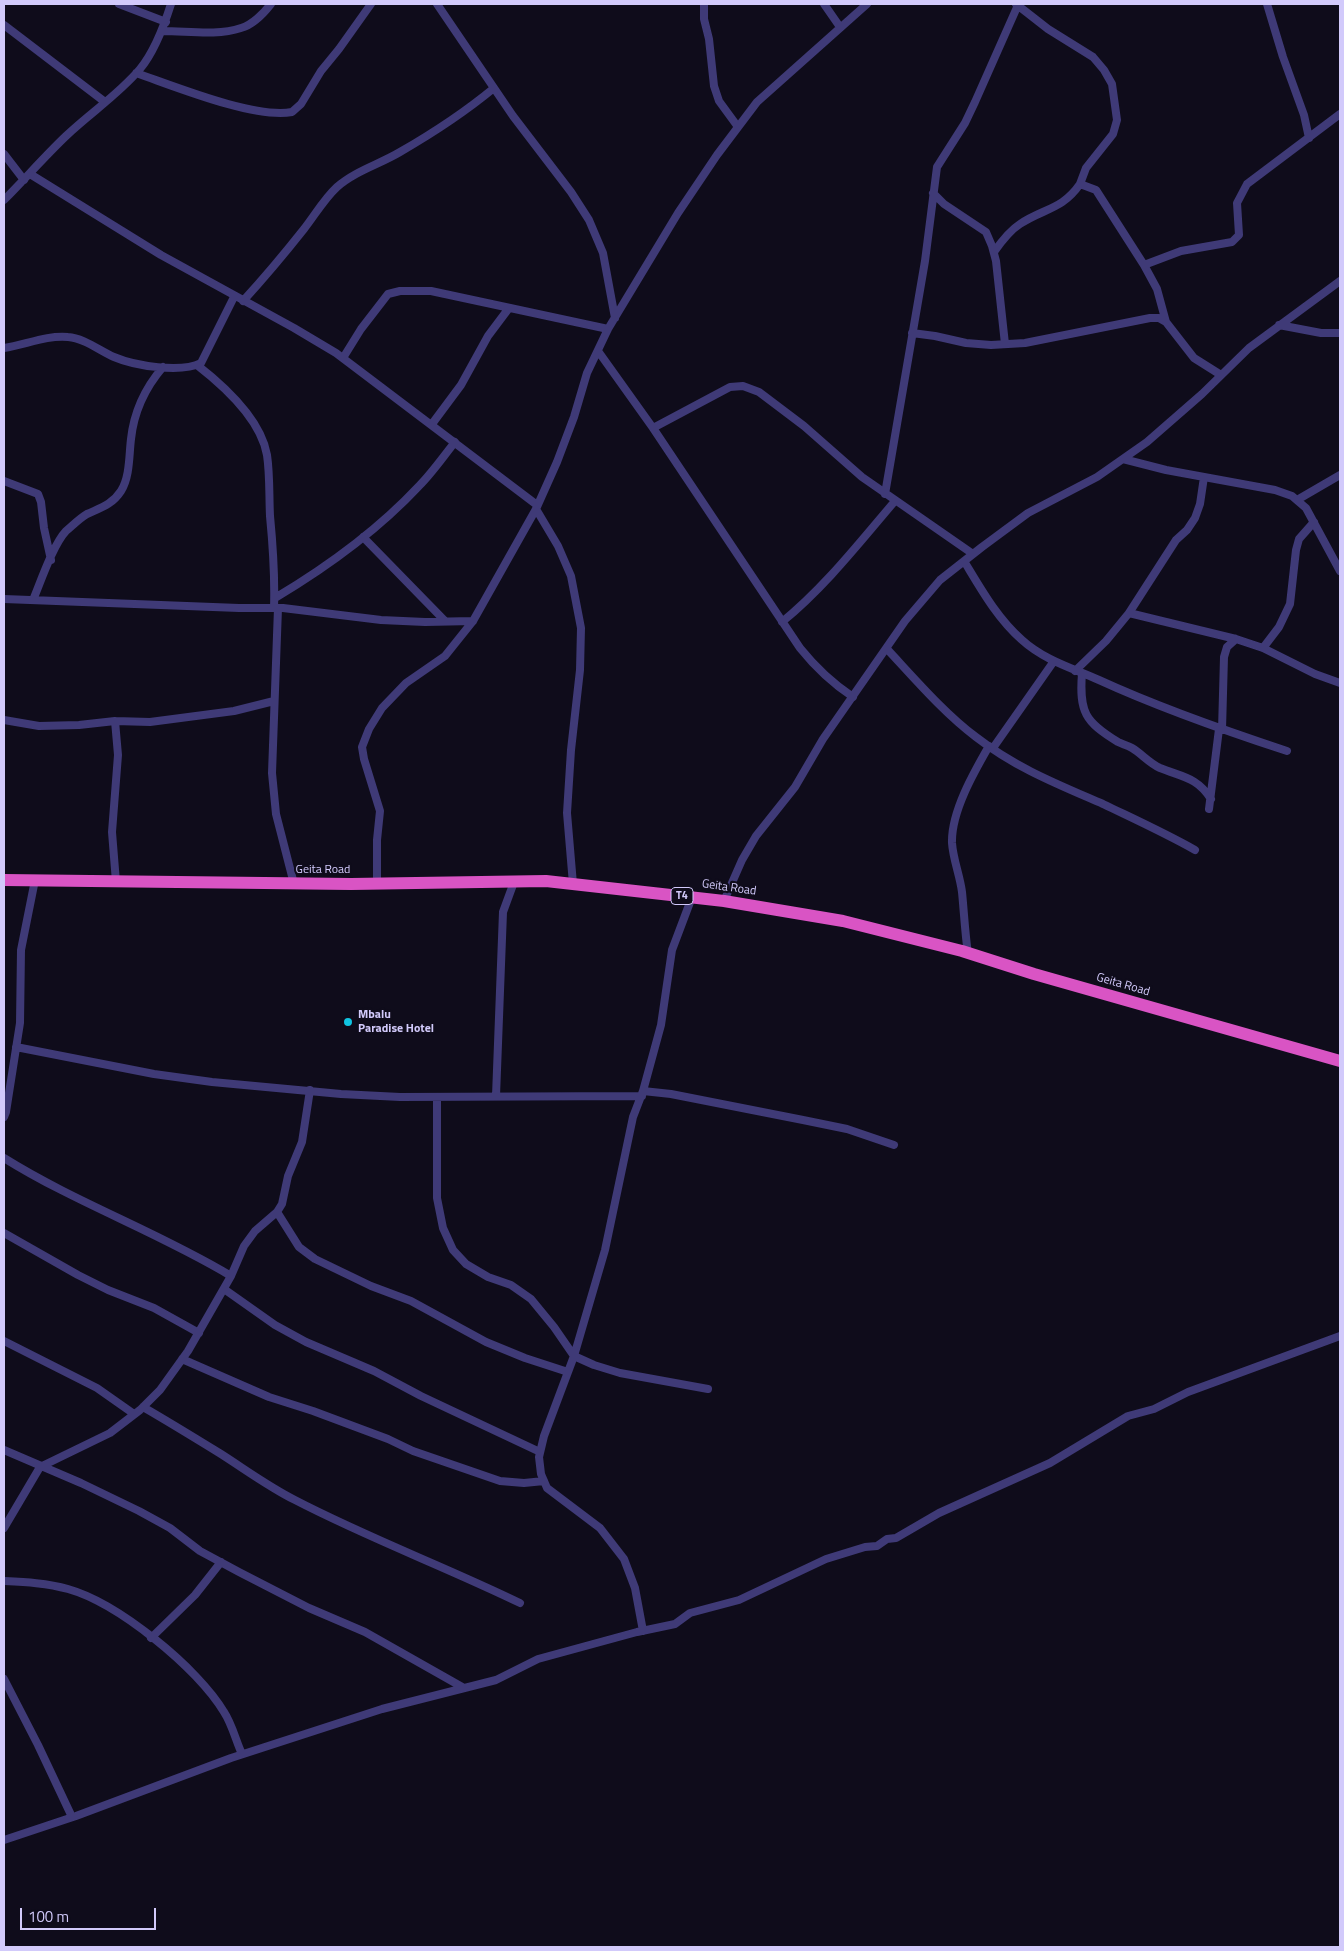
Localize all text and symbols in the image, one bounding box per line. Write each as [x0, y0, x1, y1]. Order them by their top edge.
street label: Geita Road [296, 863, 350, 877]
street label: Geita Road [701, 877, 757, 899]
road number: T4 [671, 888, 693, 904]
street label: Geita Road [1095, 971, 1151, 999]
place label: Mbalu Paradise Hotel [358, 1008, 434, 1036]
marker: Mbalu Paradise Hotel [342, 1016, 354, 1028]
scale bar [22, 1898, 159, 1930]
text: 100 m [28, 1905, 69, 1928]

